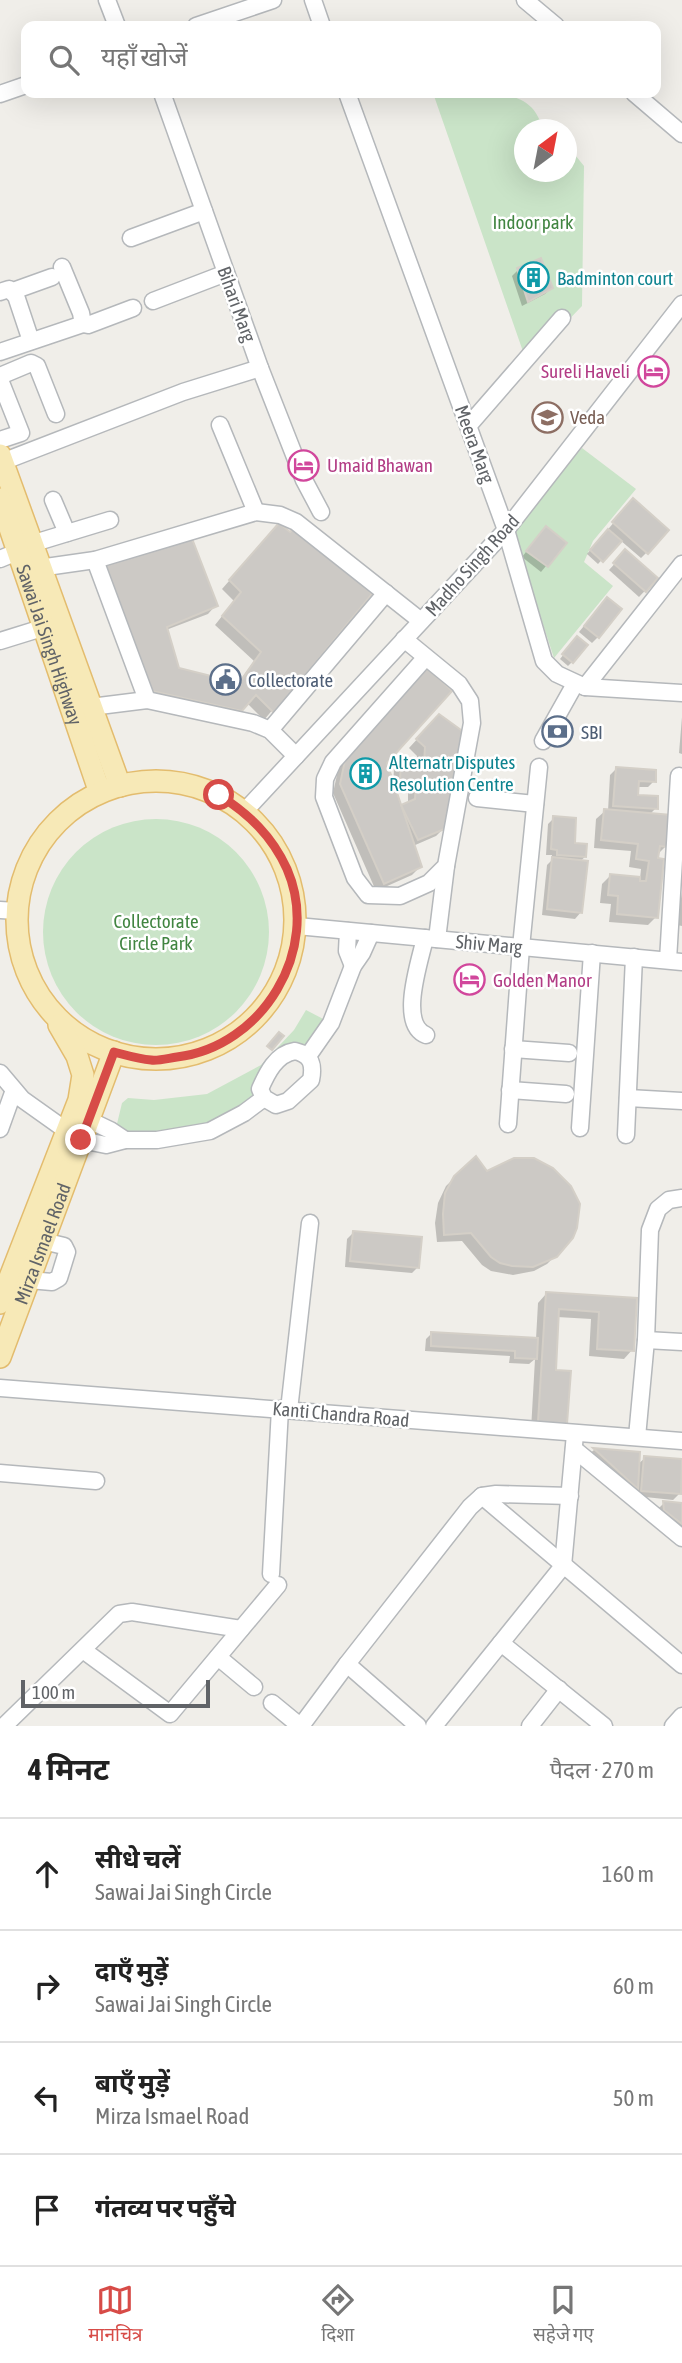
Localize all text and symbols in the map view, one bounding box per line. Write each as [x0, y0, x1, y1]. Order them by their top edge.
search box [21, 21, 661, 98]
icon: search [45, 41, 83, 79]
text: यहाँ खोजें [101, 42, 187, 72]
north arrow [514, 119, 577, 182]
park label: Indoor park [493, 211, 574, 233]
building icon: Badminton court [517, 261, 551, 295]
street label: Bihari Marg [213, 263, 261, 346]
place label: Badminton court [557, 267, 673, 289]
hotel icon: Sureli Haveli [636, 354, 670, 388]
place label: Sureli Haveli [541, 360, 630, 382]
school or university icon: Veda [530, 400, 564, 434]
street label: Meera Marg [451, 402, 500, 487]
place label: Veda [570, 406, 605, 428]
hotel icon: Umaid Bhawan [287, 448, 321, 482]
place label: Umaid Bhawan [327, 454, 433, 476]
street label: Madho Singh Road [421, 510, 523, 620]
street label: Sawai Jai Singh Highway [12, 562, 87, 728]
public building icon: Collectorate [208, 663, 242, 697]
place label: Collectorate [248, 669, 333, 691]
bank icon: SBI [541, 715, 575, 749]
place label: SBI [581, 721, 603, 743]
place label: Alternatr Disputes Resolution Centre [389, 751, 515, 795]
building icon: Alternatr Disputes Resolution Centre [349, 756, 383, 790]
route start [203, 779, 234, 810]
park label: Collectorate Circle Park [113, 910, 199, 954]
street label: Shiv Marg [455, 930, 524, 958]
hotel icon: Golden Manor [453, 963, 487, 997]
place label: Golden Manor [493, 969, 592, 991]
route end [65, 1124, 96, 1155]
street label: Mirza Ismael Road [10, 1180, 75, 1307]
street label: Kanti Chandra Road [272, 1397, 410, 1431]
scale bar [21, 1677, 210, 1709]
text: 100 m [32, 1681, 75, 1703]
text: 4 मिनट [28, 1752, 109, 1786]
text: पैदल · 270 m [550, 1757, 654, 1783]
text: सीधे चलें [95, 1844, 181, 1874]
icon: ahead [28, 1855, 66, 1893]
text: 160 m [602, 1861, 654, 1887]
text: Sawai Jai Singh Circle [95, 1879, 272, 1905]
text: दाएँ मुड़ें [95, 1956, 168, 1986]
icon: right [28, 1967, 66, 2005]
text: 60 m [613, 1973, 654, 1999]
text: Sawai Jai Singh Circle [95, 1991, 272, 2017]
text: बाएँ मुड़ें [95, 2068, 170, 2098]
icon: left [28, 2079, 66, 2117]
text: 50 m [613, 2085, 654, 2111]
text: Mirza Ismael Road [95, 2103, 249, 2129]
icon: arrive [28, 2191, 66, 2229]
text: गंतव्य पर पहुँचे [95, 2193, 236, 2223]
tab: मानचित्र [88, 2281, 142, 2349]
tab: दिशा [319, 2281, 357, 2349]
tab: सहेजे गए [533, 2281, 594, 2349]

